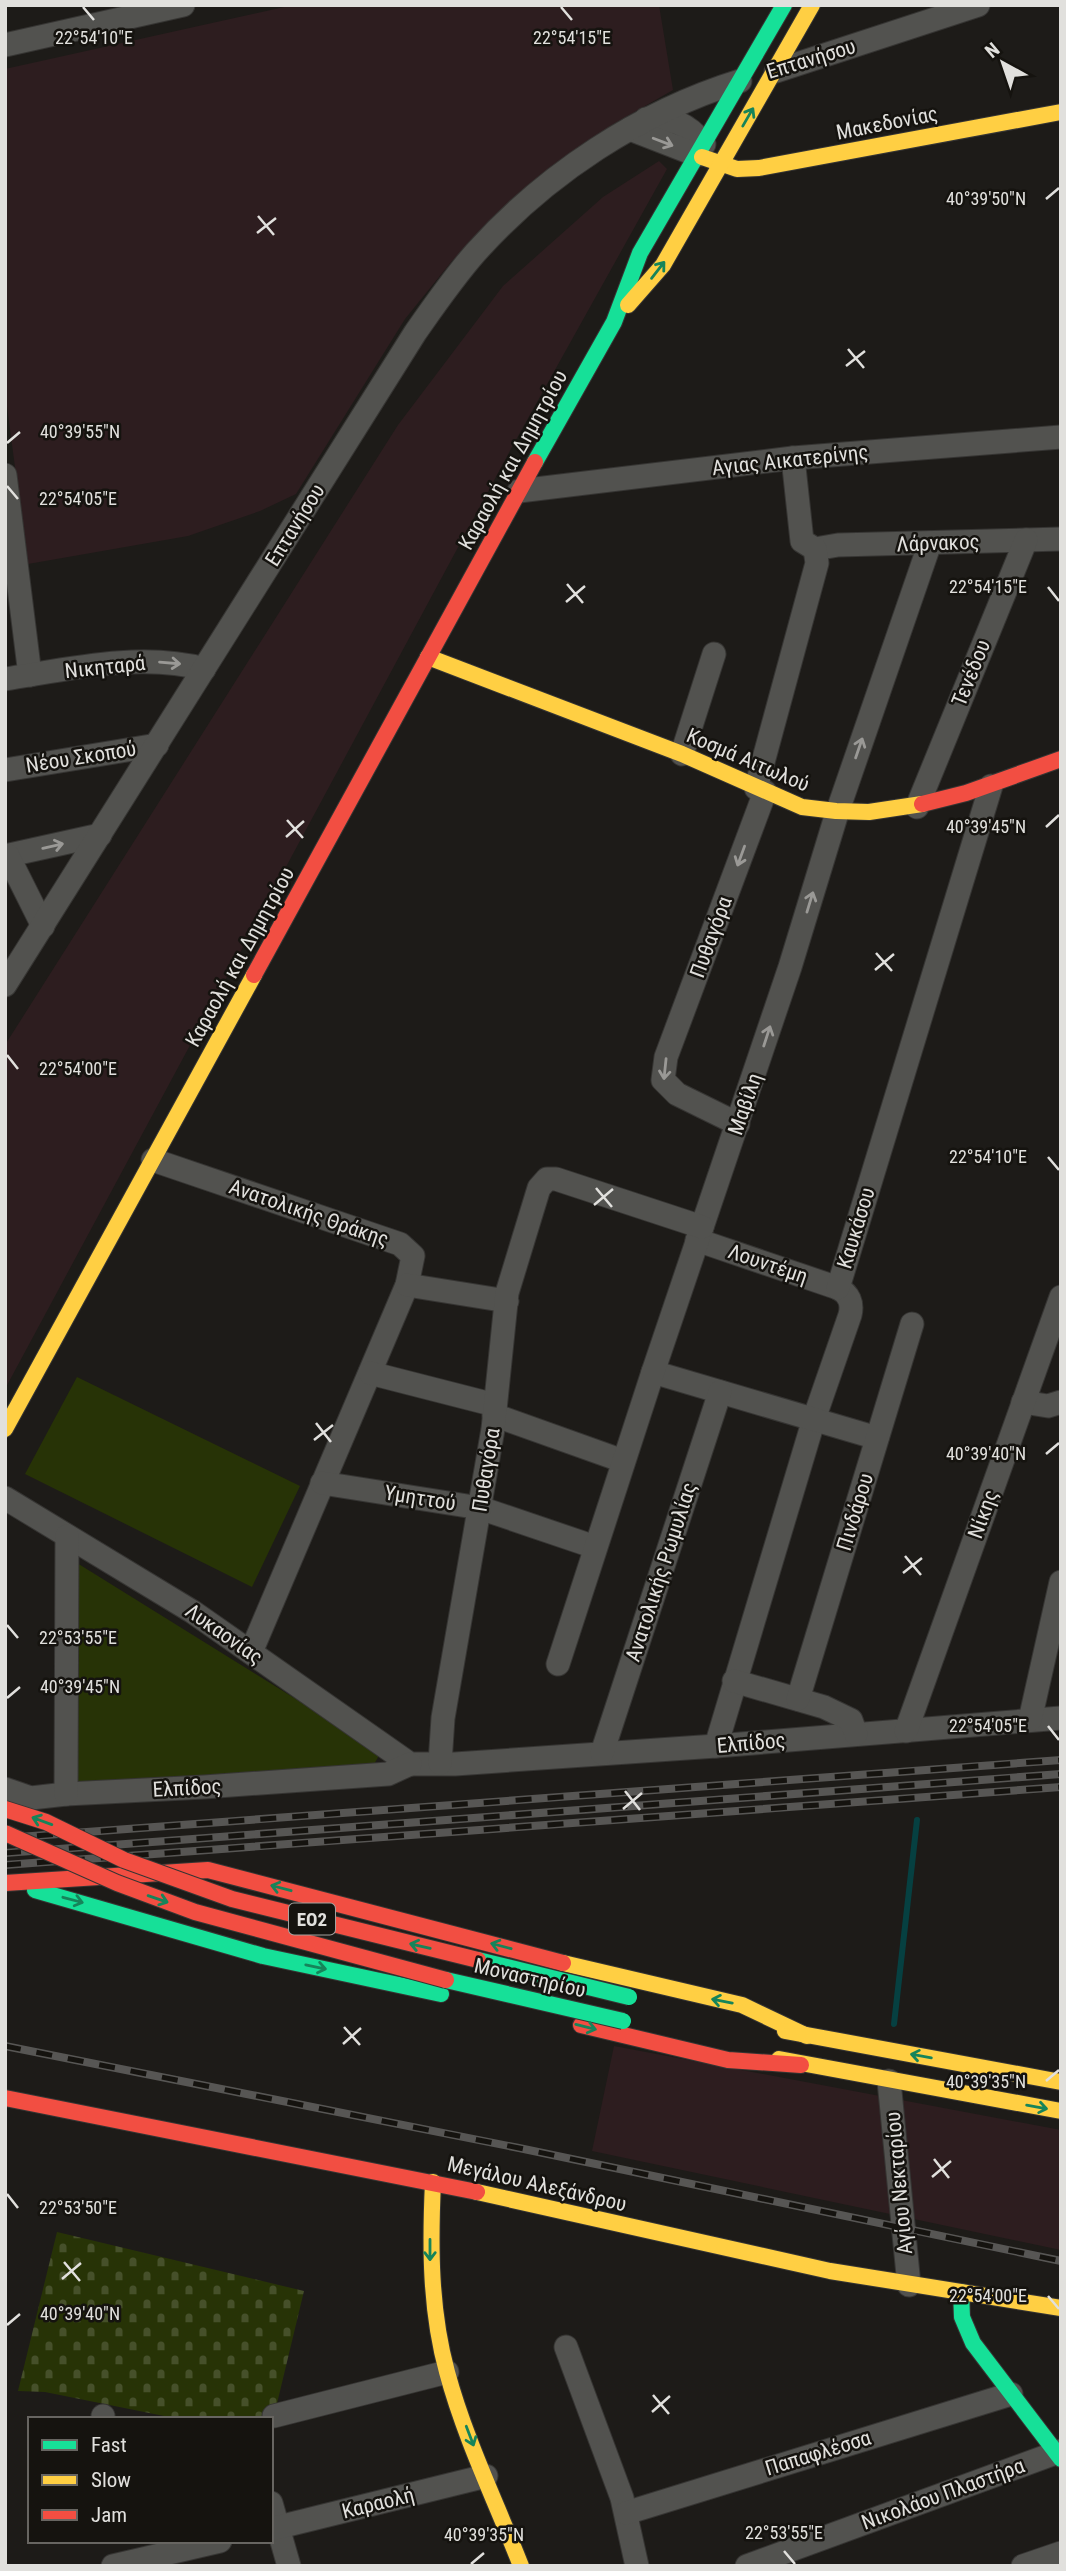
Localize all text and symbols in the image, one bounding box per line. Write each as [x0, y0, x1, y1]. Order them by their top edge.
text: 22°54'10"E [55, 27, 133, 48]
text: 22°54'15"E [533, 27, 611, 48]
north arrow [968, 28, 1038, 98]
street label: Επτανήσου [764, 34, 858, 84]
text: N [981, 38, 1004, 63]
street label: Μακεδονίας [834, 101, 940, 145]
one-way arrow [742, 108, 756, 128]
one-way arrow [652, 136, 674, 149]
text: 40°39'50"N [946, 188, 1026, 209]
one-way arrow [650, 262, 665, 280]
street label: Καραολή και Δημητρίου [454, 366, 572, 554]
text: 40°39'55"N [40, 421, 120, 442]
street label: Αγιας Αικατερίνης [711, 440, 869, 480]
street label: Επτανήσου [261, 480, 329, 570]
text: 22°54'05"E [39, 488, 117, 509]
street label: Λάρνακος [896, 530, 980, 556]
text: 22°54'15"E [949, 576, 1027, 597]
street label: Τενέδου [947, 636, 995, 710]
street label: Νικηταρά [64, 651, 147, 683]
one-way arrow [158, 657, 181, 670]
street label: Κοσμά Αιτωλού [683, 723, 813, 797]
street label: Νέου Σκοπού [24, 736, 138, 778]
one-way arrow [854, 738, 866, 760]
text: 40°39'45"N [946, 816, 1026, 837]
one-way arrow [41, 838, 64, 852]
one-way arrow [734, 844, 746, 866]
street label: Καραολή και Δημητρίου [181, 863, 299, 1051]
one-way arrow [805, 891, 817, 913]
street label: Πυθαγόρα [685, 893, 737, 981]
one-way arrow [762, 1026, 774, 1048]
text: 22°54'00"E [39, 1058, 117, 1079]
one-way arrow [658, 1058, 671, 1080]
street label: Μαβίλη [723, 1070, 767, 1138]
text: 22°54'10"E [949, 1146, 1027, 1167]
street label: Ανατολικής Θράκης [226, 1174, 392, 1252]
street label: Καυκάσου [832, 1185, 880, 1271]
street label: Λουντέμη [725, 1239, 811, 1289]
street label: Πυθαγόρα [468, 1426, 505, 1514]
text: 40°39'40"N [946, 1443, 1026, 1464]
street label: Πινδάρου [832, 1470, 878, 1554]
street label: Ανατολικής Ρωμυλίας [621, 1479, 701, 1665]
street label: Υμηττού [383, 1481, 457, 1515]
street label: Νίκης [963, 1486, 1003, 1542]
street label: Λυκαονίας [181, 1599, 267, 1669]
text: 22°53'55"E [39, 1627, 117, 1648]
text: 40°39'45"N [40, 1676, 120, 1697]
text: 22°54'05"E [949, 1715, 1027, 1736]
street label: Ελπίδος [716, 1728, 786, 1758]
street label: Ελπίδος [152, 1774, 222, 1802]
one-way arrow [32, 1814, 54, 1827]
one-way arrow [270, 1881, 292, 1894]
one-way arrow [62, 1894, 84, 1907]
one-way arrow [146, 1894, 168, 1906]
road number: ΕΟ2 [289, 1904, 335, 1935]
one-way arrow [409, 1939, 432, 1952]
one-way arrow [490, 1939, 513, 1952]
street label: Μοναστηρίου [472, 1954, 588, 2002]
one-way arrow [304, 1961, 327, 1975]
one-way arrow [711, 1994, 734, 2007]
one-way arrow [574, 2021, 597, 2034]
one-way arrow [910, 2049, 933, 2063]
text: 40°39'35"N [946, 2071, 1026, 2092]
one-way arrow [1025, 2101, 1048, 2114]
street label: Αγίου Νεκταρίου [881, 2111, 917, 2255]
street label: Μεγάλου Αλεξάνδρου [445, 2152, 629, 2216]
text: 22°53'50"E [39, 2197, 117, 2218]
one-way arrow [423, 2238, 437, 2261]
text: 22°54'00"E [949, 2285, 1027, 2306]
text: 40°39'40"N [40, 2303, 120, 2324]
legend [28, 2417, 273, 2543]
one-way arrow [464, 2424, 477, 2446]
street label: Παπαφλέσσα [762, 2425, 874, 2480]
text: Fast [91, 2433, 127, 2457]
street label: Νικολάου Πλαστήρα [858, 2453, 1028, 2535]
text: Slow [91, 2468, 131, 2492]
street label: Καραολή [339, 2482, 417, 2524]
text: Jam [91, 2503, 127, 2527]
text: 22°53'55"E [745, 2522, 823, 2543]
text: 40°39'35"N [444, 2524, 524, 2545]

